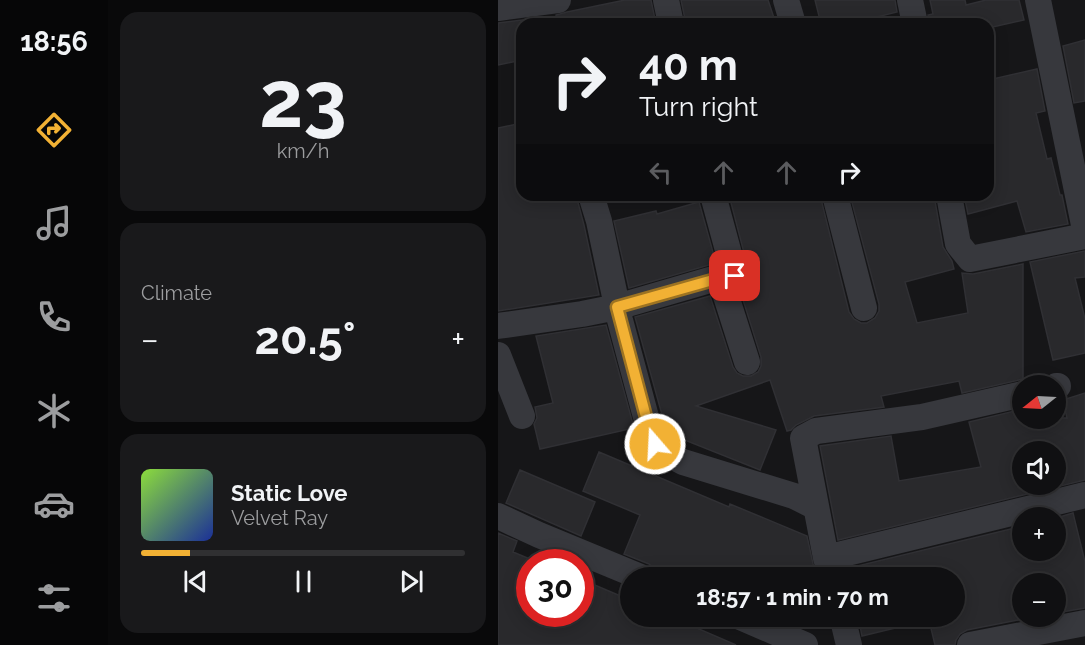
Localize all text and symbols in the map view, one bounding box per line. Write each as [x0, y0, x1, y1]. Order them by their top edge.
text: 18:56 [20, 26, 88, 57]
text: 40 m [639, 41, 738, 90]
icon: right [540, 42, 618, 120]
text: 23 [259, 54, 347, 145]
text: Turn right [639, 91, 758, 122]
icon: directions [33, 109, 75, 151]
text: km/h [277, 139, 329, 163]
icon: left [644, 156, 677, 189]
icon: ahead [707, 156, 740, 189]
icon: ahead [770, 156, 803, 189]
icon: right [833, 156, 866, 189]
icon: music [33, 202, 75, 244]
pin [709, 250, 760, 301]
icon: arrive [718, 259, 751, 292]
text: Climate [141, 281, 212, 305]
icon: phone [33, 296, 75, 338]
text: 20.5° [255, 312, 355, 365]
text: − [141, 320, 159, 359]
text: + [451, 320, 465, 359]
north arrow [1012, 375, 1066, 429]
map controls [1012, 375, 1066, 627]
icon: climate [33, 390, 75, 432]
position arrow [623, 412, 687, 476]
button: sound [1012, 441, 1066, 495]
text: Static Love [231, 480, 348, 506]
icon: car [33, 483, 75, 525]
text: Velvet Ray [231, 506, 328, 530]
button: + [1012, 507, 1066, 561]
speed limit sign: 30 [516, 549, 594, 627]
icon: previous [179, 565, 212, 598]
icon: pause [287, 565, 320, 598]
icon: next [395, 565, 428, 598]
button: − [1012, 573, 1066, 627]
icon: filters [33, 577, 75, 619]
text: 18:57 · 1 min · 70 m [696, 584, 889, 610]

